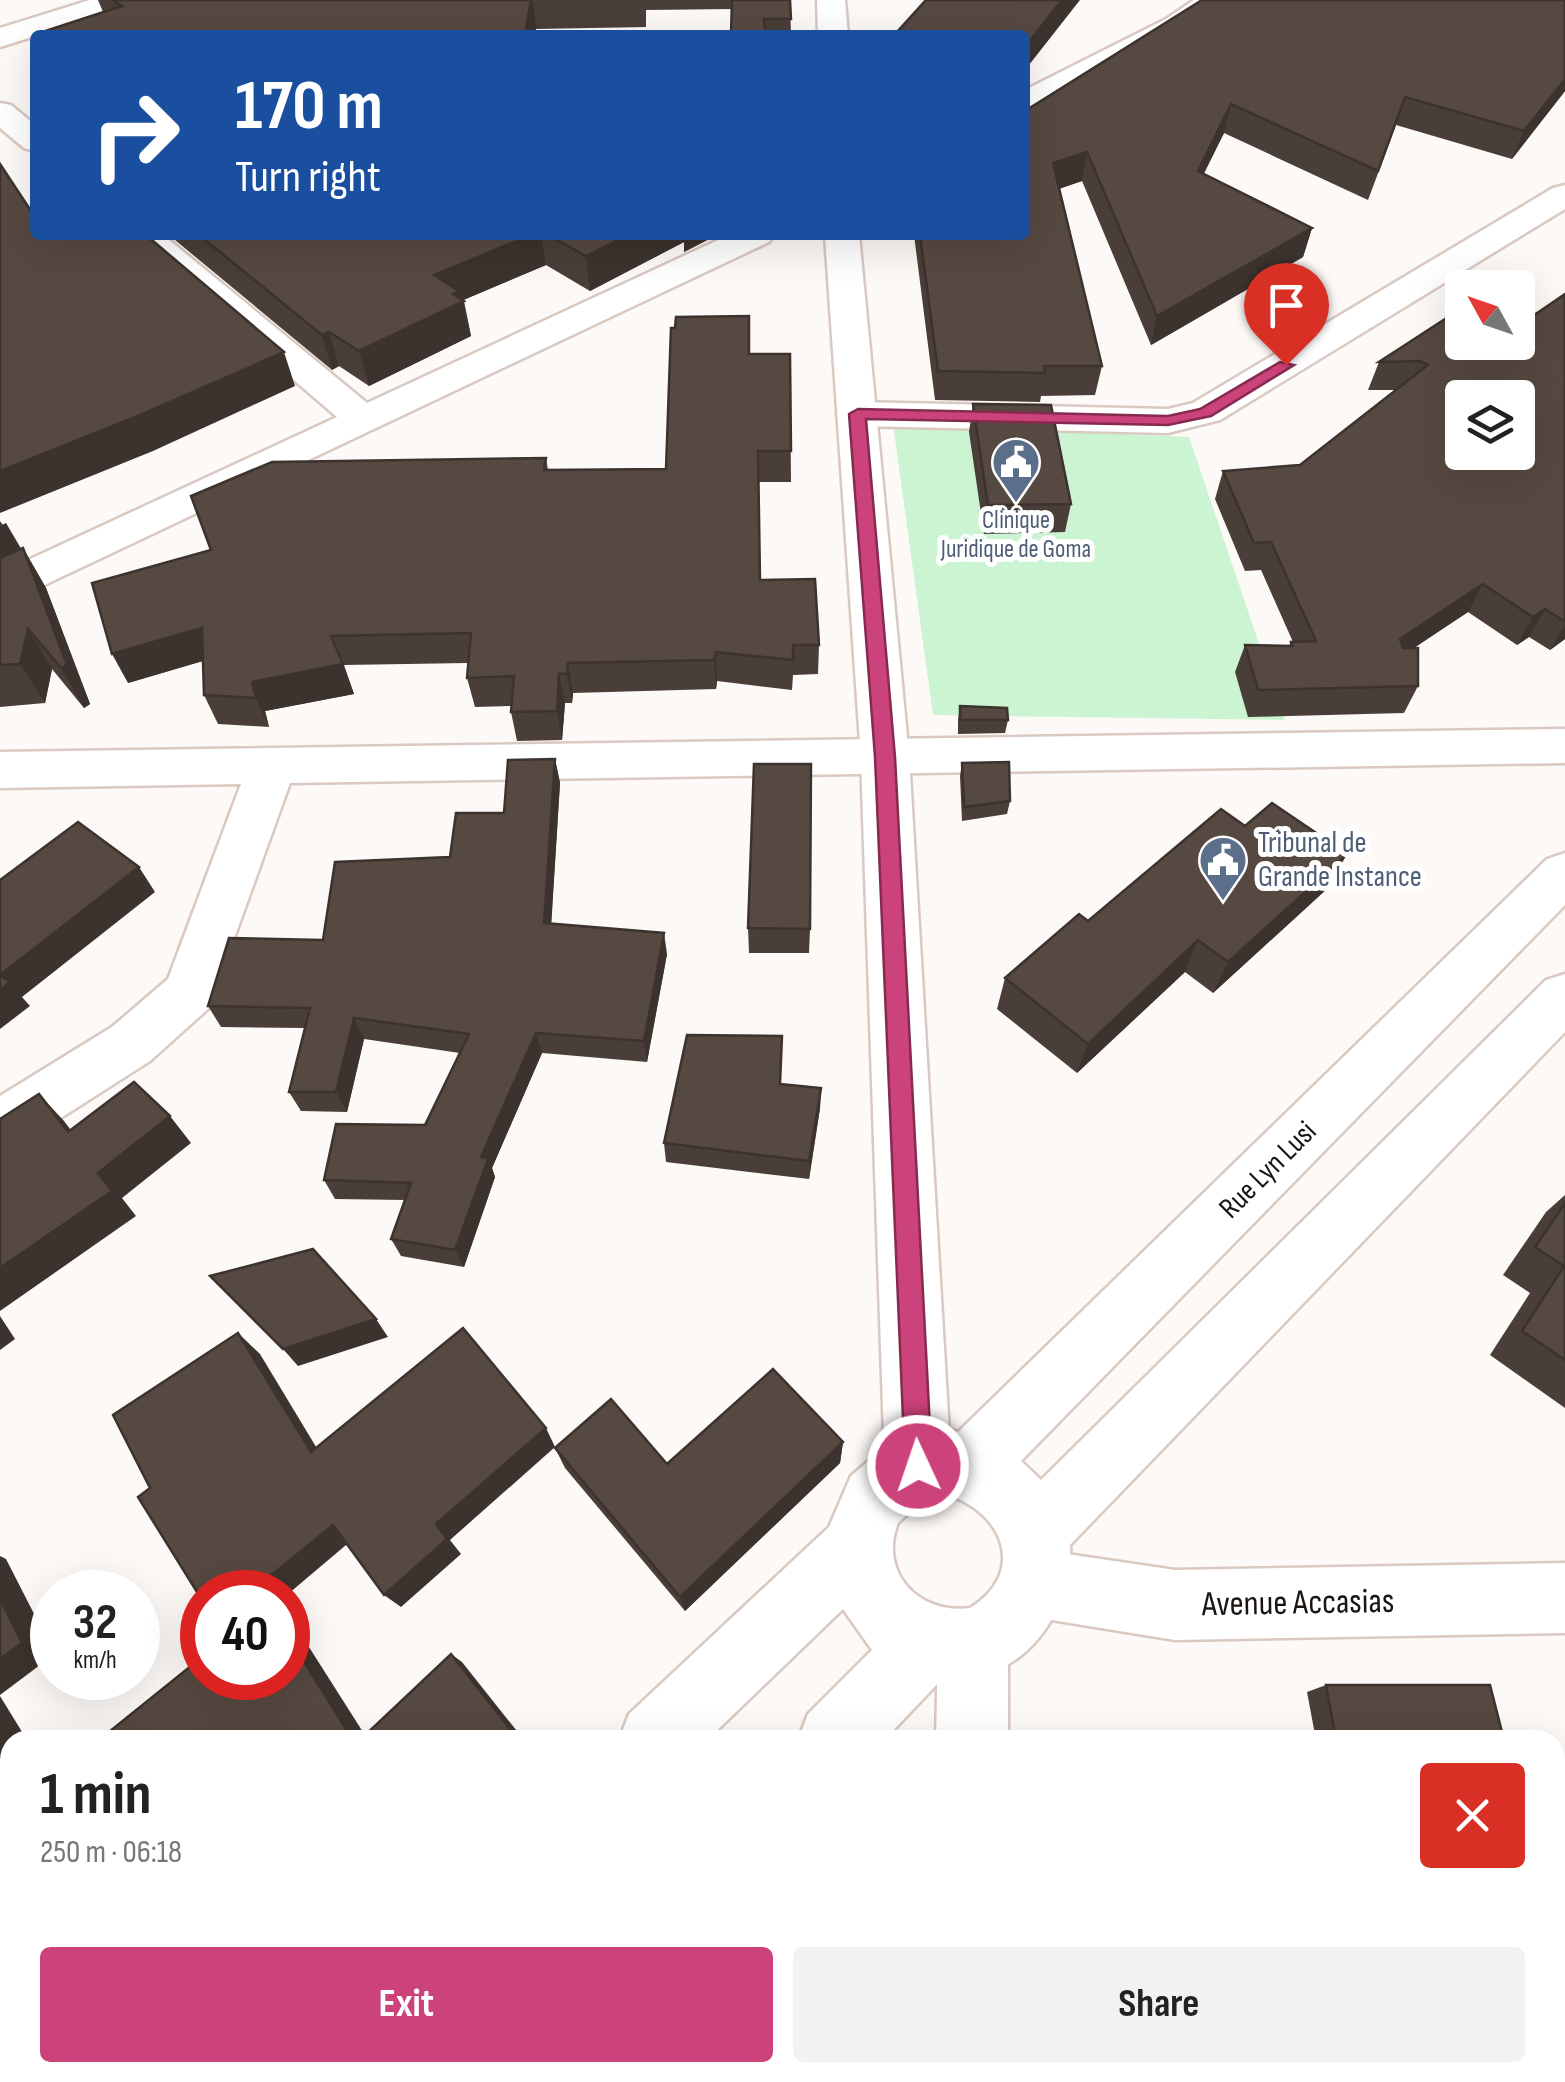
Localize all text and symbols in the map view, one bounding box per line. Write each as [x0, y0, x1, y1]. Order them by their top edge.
text: 170 m [235, 65, 383, 149]
icon: right [70, 70, 200, 200]
text: Turn right [235, 150, 381, 205]
pin [1244, 263, 1329, 366]
north arrow [1445, 270, 1535, 360]
map controls [1445, 270, 1535, 470]
icon: arrive [1259, 278, 1314, 333]
button: layers [1445, 380, 1535, 470]
public building icon: Clinique Juridique de Goma [990, 436, 1042, 504]
place label: Clinique Juridique de Goma [940, 505, 1091, 565]
place label: Tribunal de Grande Instance [1258, 825, 1422, 895]
public building icon: Tribunal de Grande Instance [1197, 834, 1249, 902]
street label: Rue Lyn Lusi [1212, 1114, 1324, 1226]
position arrow [866, 1414, 970, 1518]
speed limit sign: 40 [180, 1570, 310, 1700]
street label: Avenue Accasias [1200, 1580, 1395, 1626]
text: 32 [73, 1593, 117, 1653]
text: km/h [73, 1645, 117, 1676]
text: 1 min [40, 1759, 152, 1831]
button: close [1420, 1763, 1525, 1868]
text: 250 m · 06:18 [40, 1833, 182, 1872]
button: Exit [40, 1947, 773, 2062]
button: Share [793, 1947, 1525, 2062]

